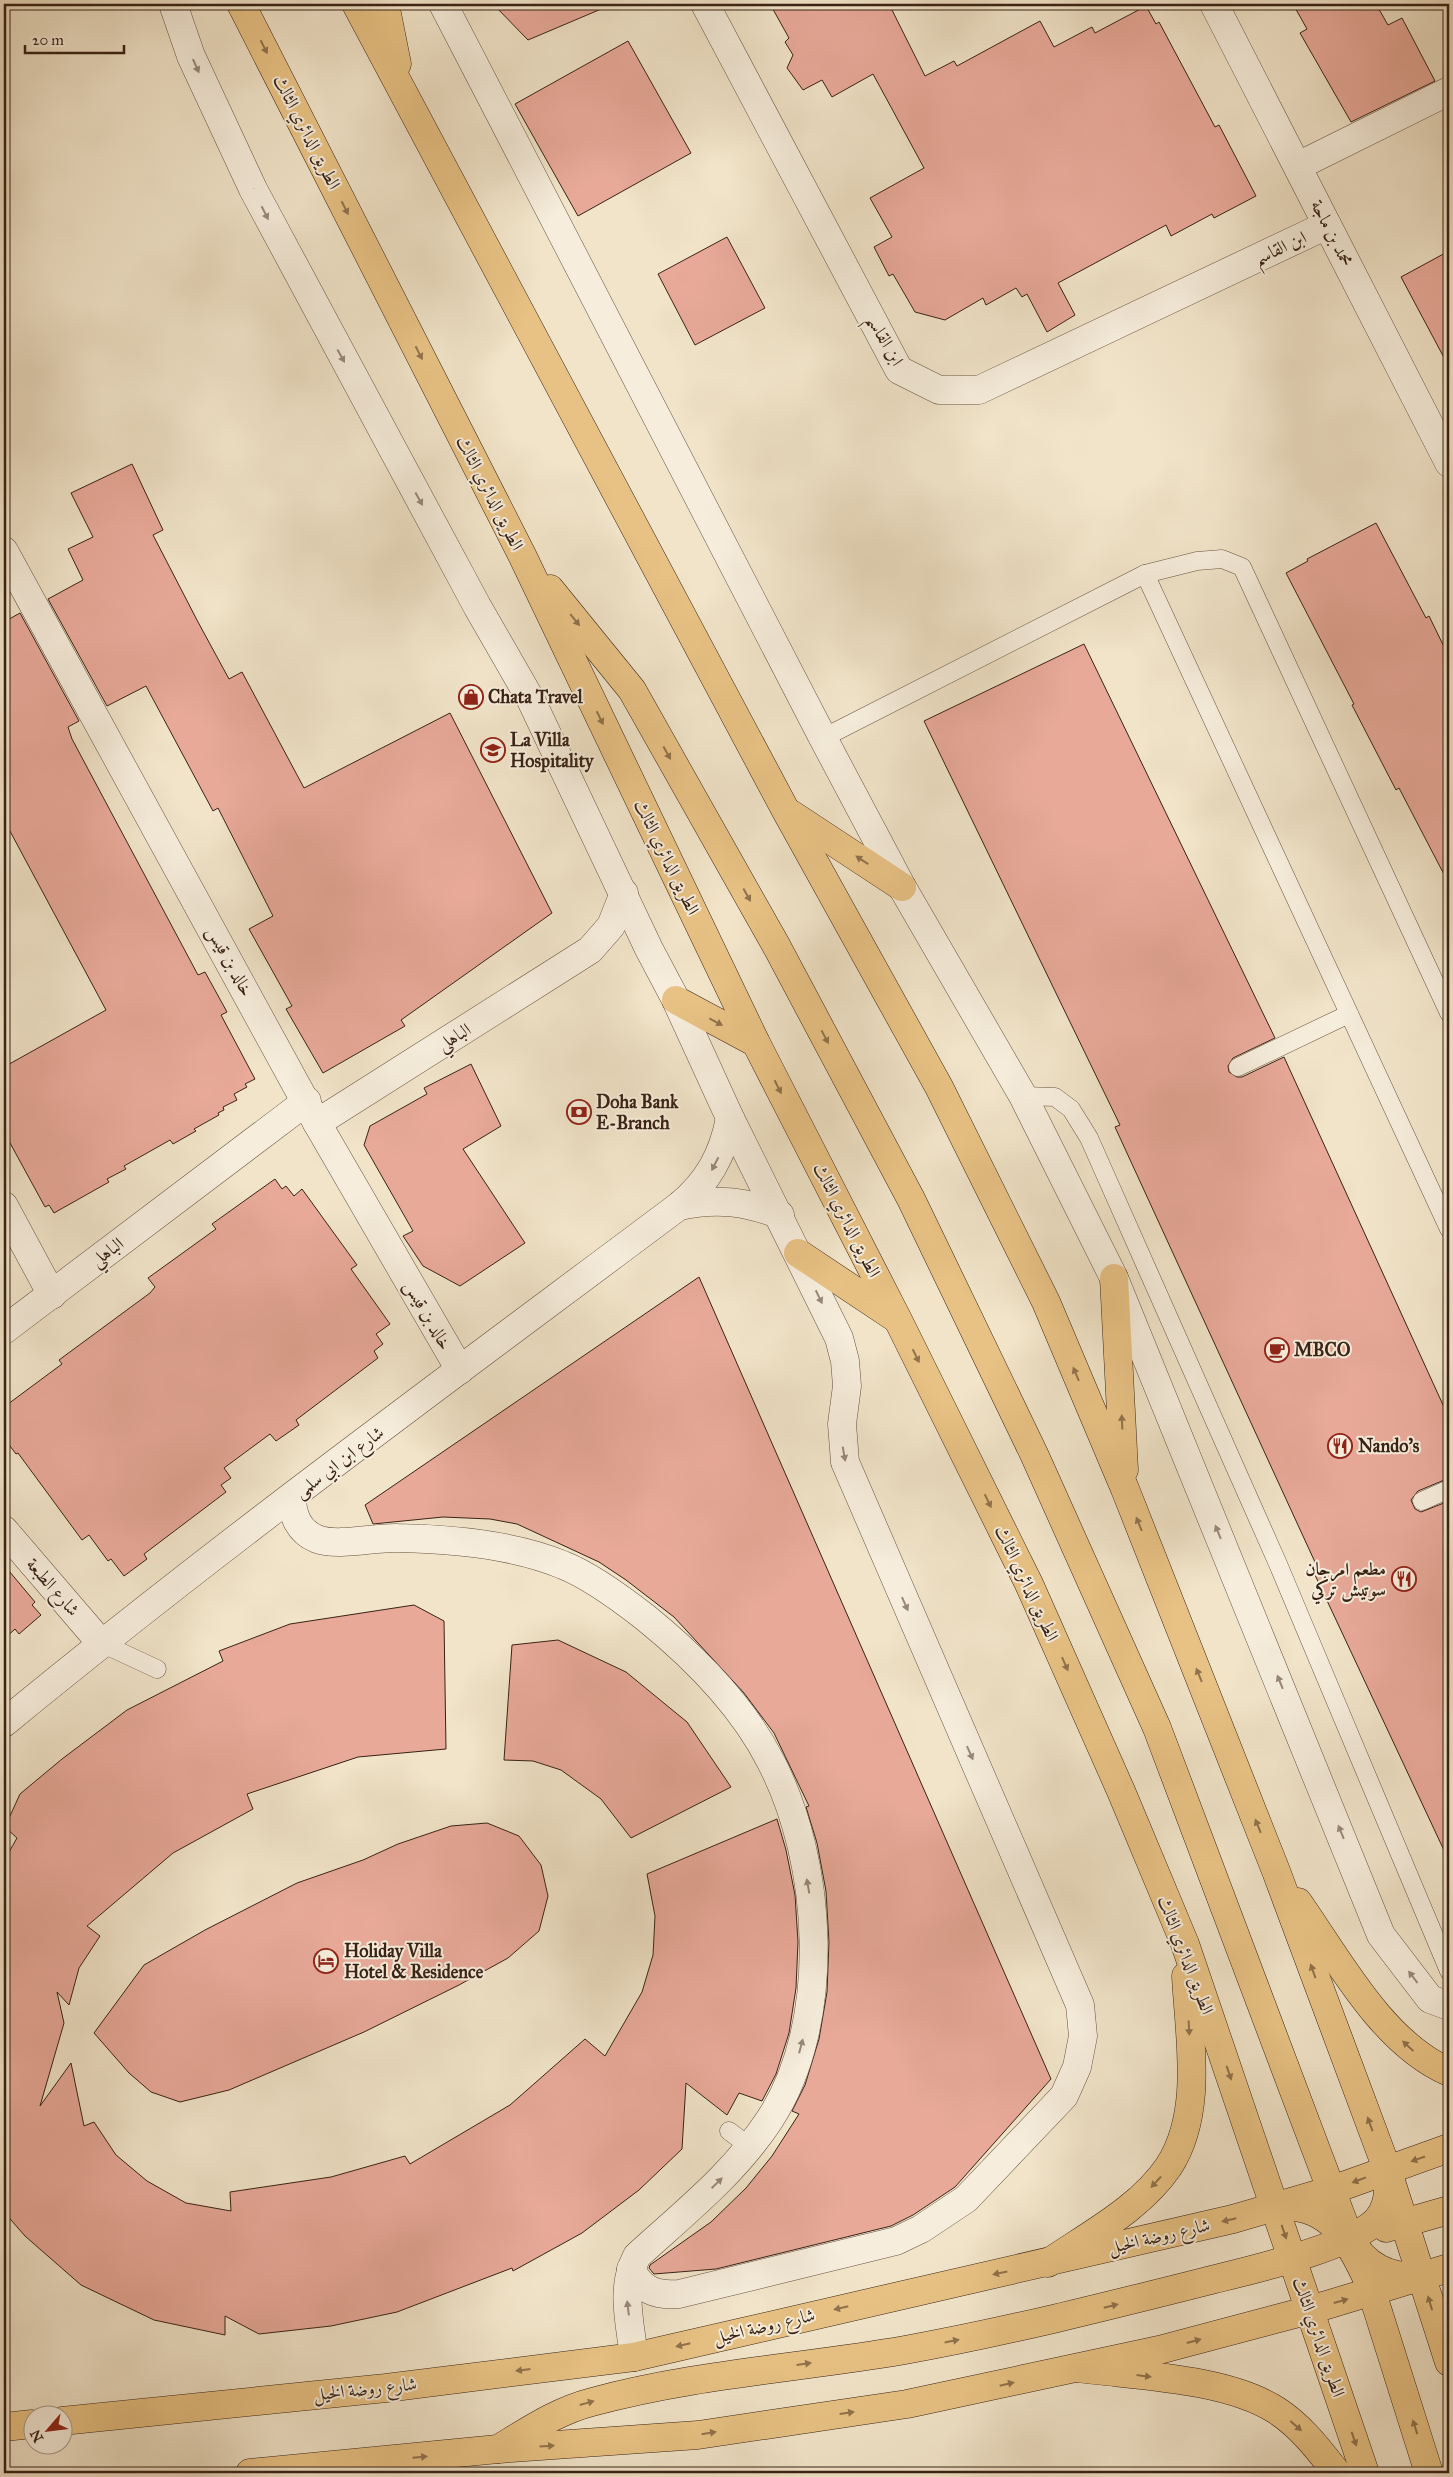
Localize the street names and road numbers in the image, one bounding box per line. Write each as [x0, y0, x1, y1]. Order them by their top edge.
street label: الطريق الدائري الثالث [265, 71, 345, 195]
street label: محمد بن ماجة [1306, 196, 1358, 270]
street label: ابن القاسم [1250, 226, 1313, 276]
street label: ابن القاسم [856, 310, 908, 373]
street label: الطريق الدائري الثالث [448, 432, 528, 556]
street label: الطريق الدائري الثالث [626, 796, 704, 920]
street label: خالد بن قيس [201, 922, 258, 1000]
street label: الباهلي [433, 1018, 478, 1061]
street label: الطريق الدائري الثالث [805, 1159, 885, 1283]
street label: الباهلي [86, 1232, 132, 1276]
street label: خالد بن قيس [398, 1276, 457, 1354]
street label: شارع ابن ابي سلمى [290, 1421, 391, 1506]
street label: الطريق الدائري الثالث [987, 1521, 1064, 1646]
street label: شارع الطبعة [19, 1553, 84, 1623]
street label: الطريق الدائري الثالث [1150, 1892, 1219, 2019]
street label: شارع روضة الخيل [1106, 2214, 1213, 2262]
street label: الطريق الدائري الثالث [1284, 2274, 1350, 2401]
street label: شارع روضة الخيل [711, 2304, 818, 2352]
street label: شارع روضة الخيل [312, 2373, 418, 2409]

